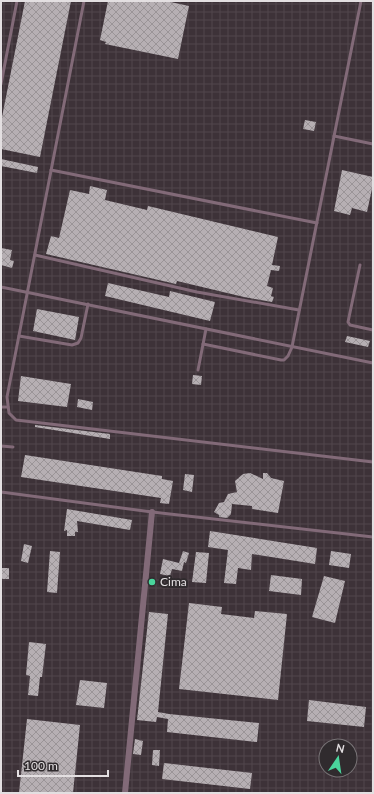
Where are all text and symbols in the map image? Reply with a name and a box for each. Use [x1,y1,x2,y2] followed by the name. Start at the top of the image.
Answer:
[160,574,187,589] place label: Cima
[147,577,157,587] marker: Cima
[318,738,358,778] north arrow
[335,740,346,755] text: N
[18,752,108,778] scale bar
[24,758,58,773] text: 100 m

